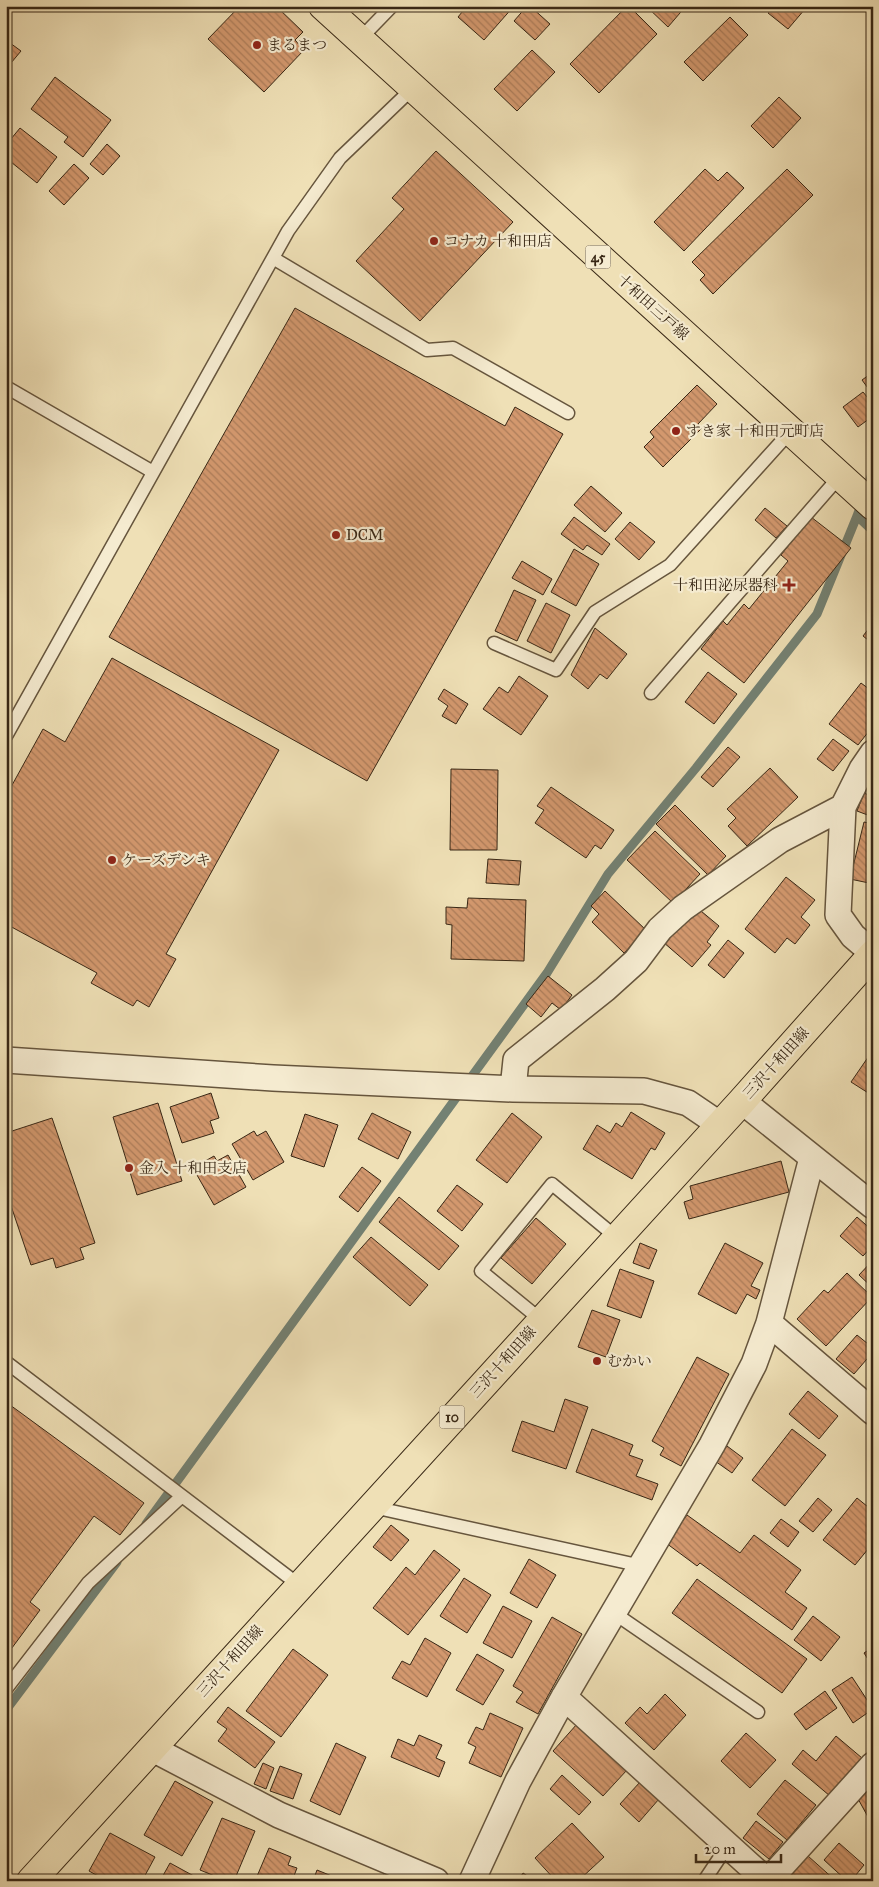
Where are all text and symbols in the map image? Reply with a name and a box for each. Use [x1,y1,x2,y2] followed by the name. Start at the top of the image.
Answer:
[267,36,327,54] place label: まるまつ
[251,39,263,51] marker: まるまつ
[444,232,552,250] place label: コナカ 十和田店
[428,235,440,247] marker: コナカ 十和田店
[586,246,610,268] road number: 45
[614,270,692,344] street label: 十和田三戸線
[686,422,824,440] place label: すき家 十和田元町店
[670,425,682,437] marker: すき家 十和田元町店
[346,526,384,544] place label: DCM
[330,529,342,541] marker: DCM
[673,576,778,594] place label: 十和田泌尿器科
[782,578,796,592] marker: 十和田泌尿器科
[122,851,211,869] place label: ケーズデンキ
[106,854,118,866] marker: ケーズデンキ
[739,1024,813,1102] street label: 三沢十和田線
[139,1159,247,1177] place label: 金入 十和田支店
[123,1162,135,1174] marker: 金入 十和田支店
[466,1323,540,1401] street label: 三沢十和田線
[607,1352,652,1370] place label: むかい
[591,1355,603,1367] marker: むかい
[440,1405,464,1428] road number: 10
[193,1622,267,1700] street label: 三沢十和田線
[696,1832,782,1864] scale bar
[704,1840,736,1858] text: 20 m

